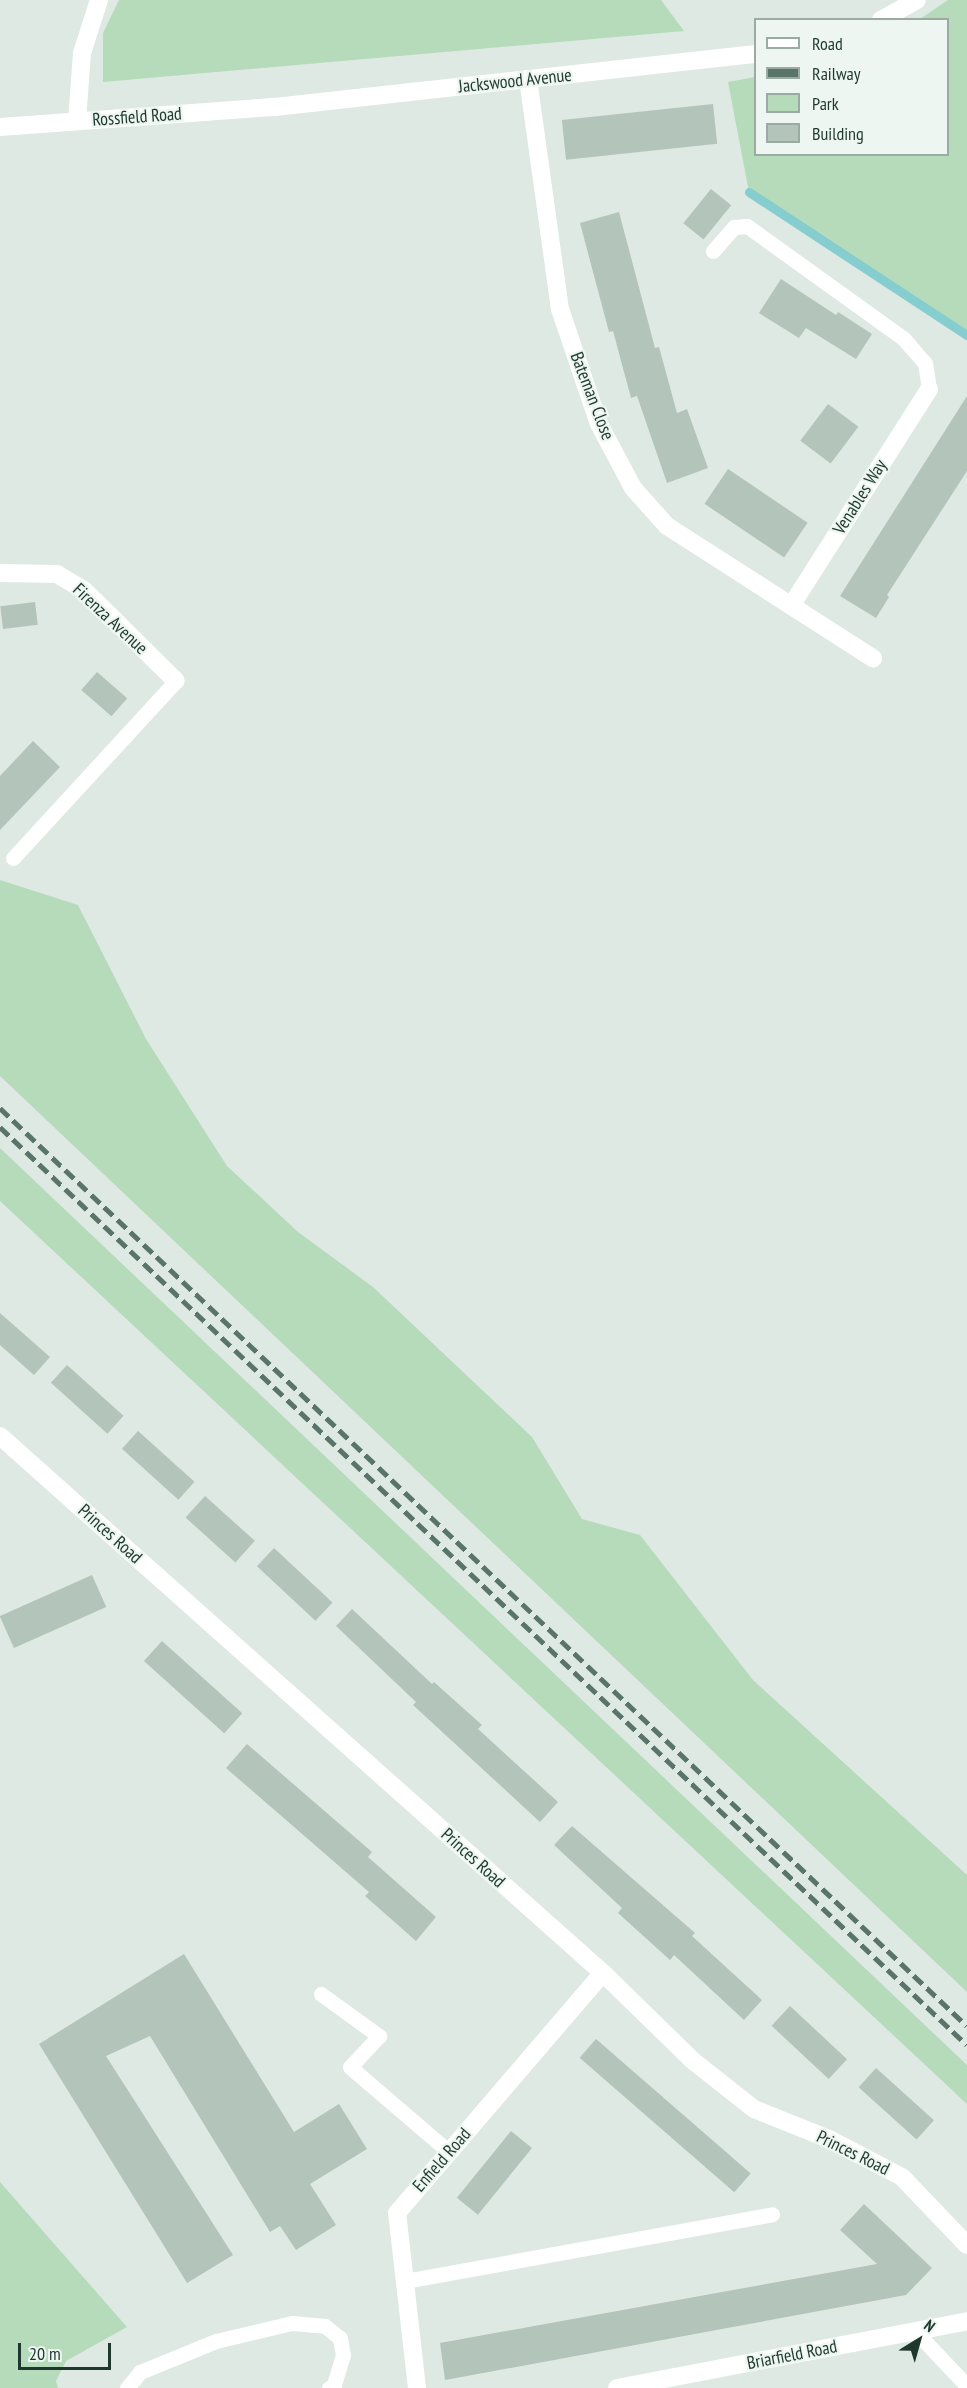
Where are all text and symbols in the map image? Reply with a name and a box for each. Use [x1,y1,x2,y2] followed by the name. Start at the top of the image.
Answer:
[754,18,949,156] legend
[812,32,843,55] text: Road
[812,62,861,85] text: Railway
[457,64,573,98] street label: Jackswood Avenue
[812,92,839,115] text: Park
[92,103,182,131] street label: Rossfield Road
[812,122,864,145] text: Building
[565,349,619,443] street label: Bateman Close
[828,455,892,539] street label: Venables Way
[68,579,152,659] street label: Firenza Avenue
[74,1500,146,1568] street label: Princes Road
[437,1824,509,1892] street label: Princes Road
[408,2124,476,2196] street label: Enfield Road
[813,2126,893,2180] street label: Princes Road
[889,2310,949,2370] north arrow
[920,2315,939,2336] text: N
[21,2331,114,2369] scale bar
[745,2336,839,2374] street label: Briarfield Road
[29,2342,61,2365] text: 20 m

